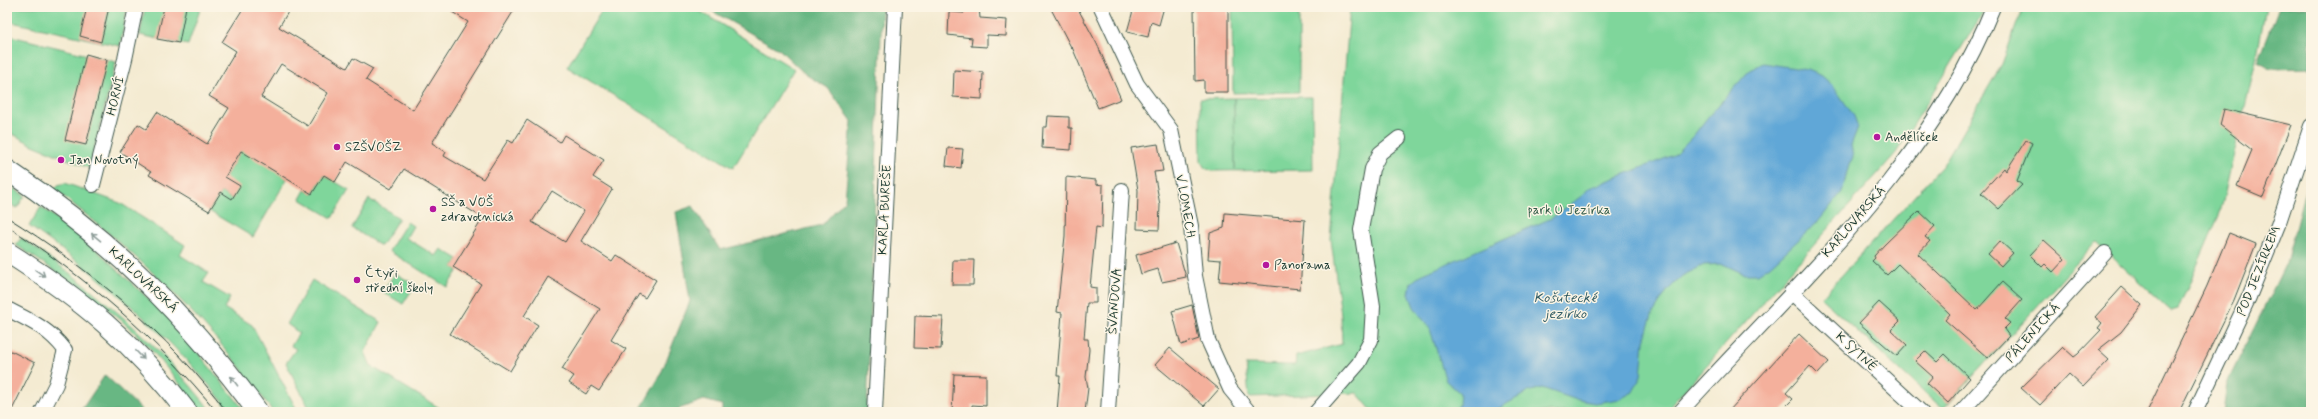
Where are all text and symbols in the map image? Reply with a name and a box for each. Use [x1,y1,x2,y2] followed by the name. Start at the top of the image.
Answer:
[102,74,129,117] street label: HORNÍ
[1885,129,1938,146] place label: Andělíček
[1872,132,1882,142] marker: Andělíček
[345,139,402,156] place label: SZŠVOŠZ
[332,142,342,152] marker: SZŠVOŠZ
[69,152,138,169] place label: Jan Novotný
[56,155,66,165] marker: Jan Novotný
[874,164,896,256] street label: KARLA BUREŠE
[1171,173,1199,239] street label: V LOMECH
[1817,182,1890,261] street label: KARLOVARSKÁ
[441,194,514,226] place label: SŠ a VOŠ zdravotnická
[1528,202,1611,219] park label: park U Jezírka
[428,204,438,214] marker: SŠ a VOŠ zdravotnická
[2232,223,2285,319] street label: POD JEZÍRKEM
[90,233,101,242] one-way arrow
[104,243,182,317] street label: KARLOVARSKÁ
[1274,257,1331,274] place label: Panorama
[1261,260,1271,270] marker: Panorama
[365,264,433,297] place label: Čtyři střední školy
[1104,267,1126,335] street label: ŠVANDOVA
[34,269,45,277] one-way arrow
[352,275,362,285] marker: Čtyři střední školy
[1534,289,1598,323] water label: Košutecké jezírko
[2001,299,2064,366] street label: PÁLENICKÁ
[1832,328,1881,376] street label: K SYTNÉ
[135,350,145,360] one-way arrow
[230,375,239,386] one-way arrow

